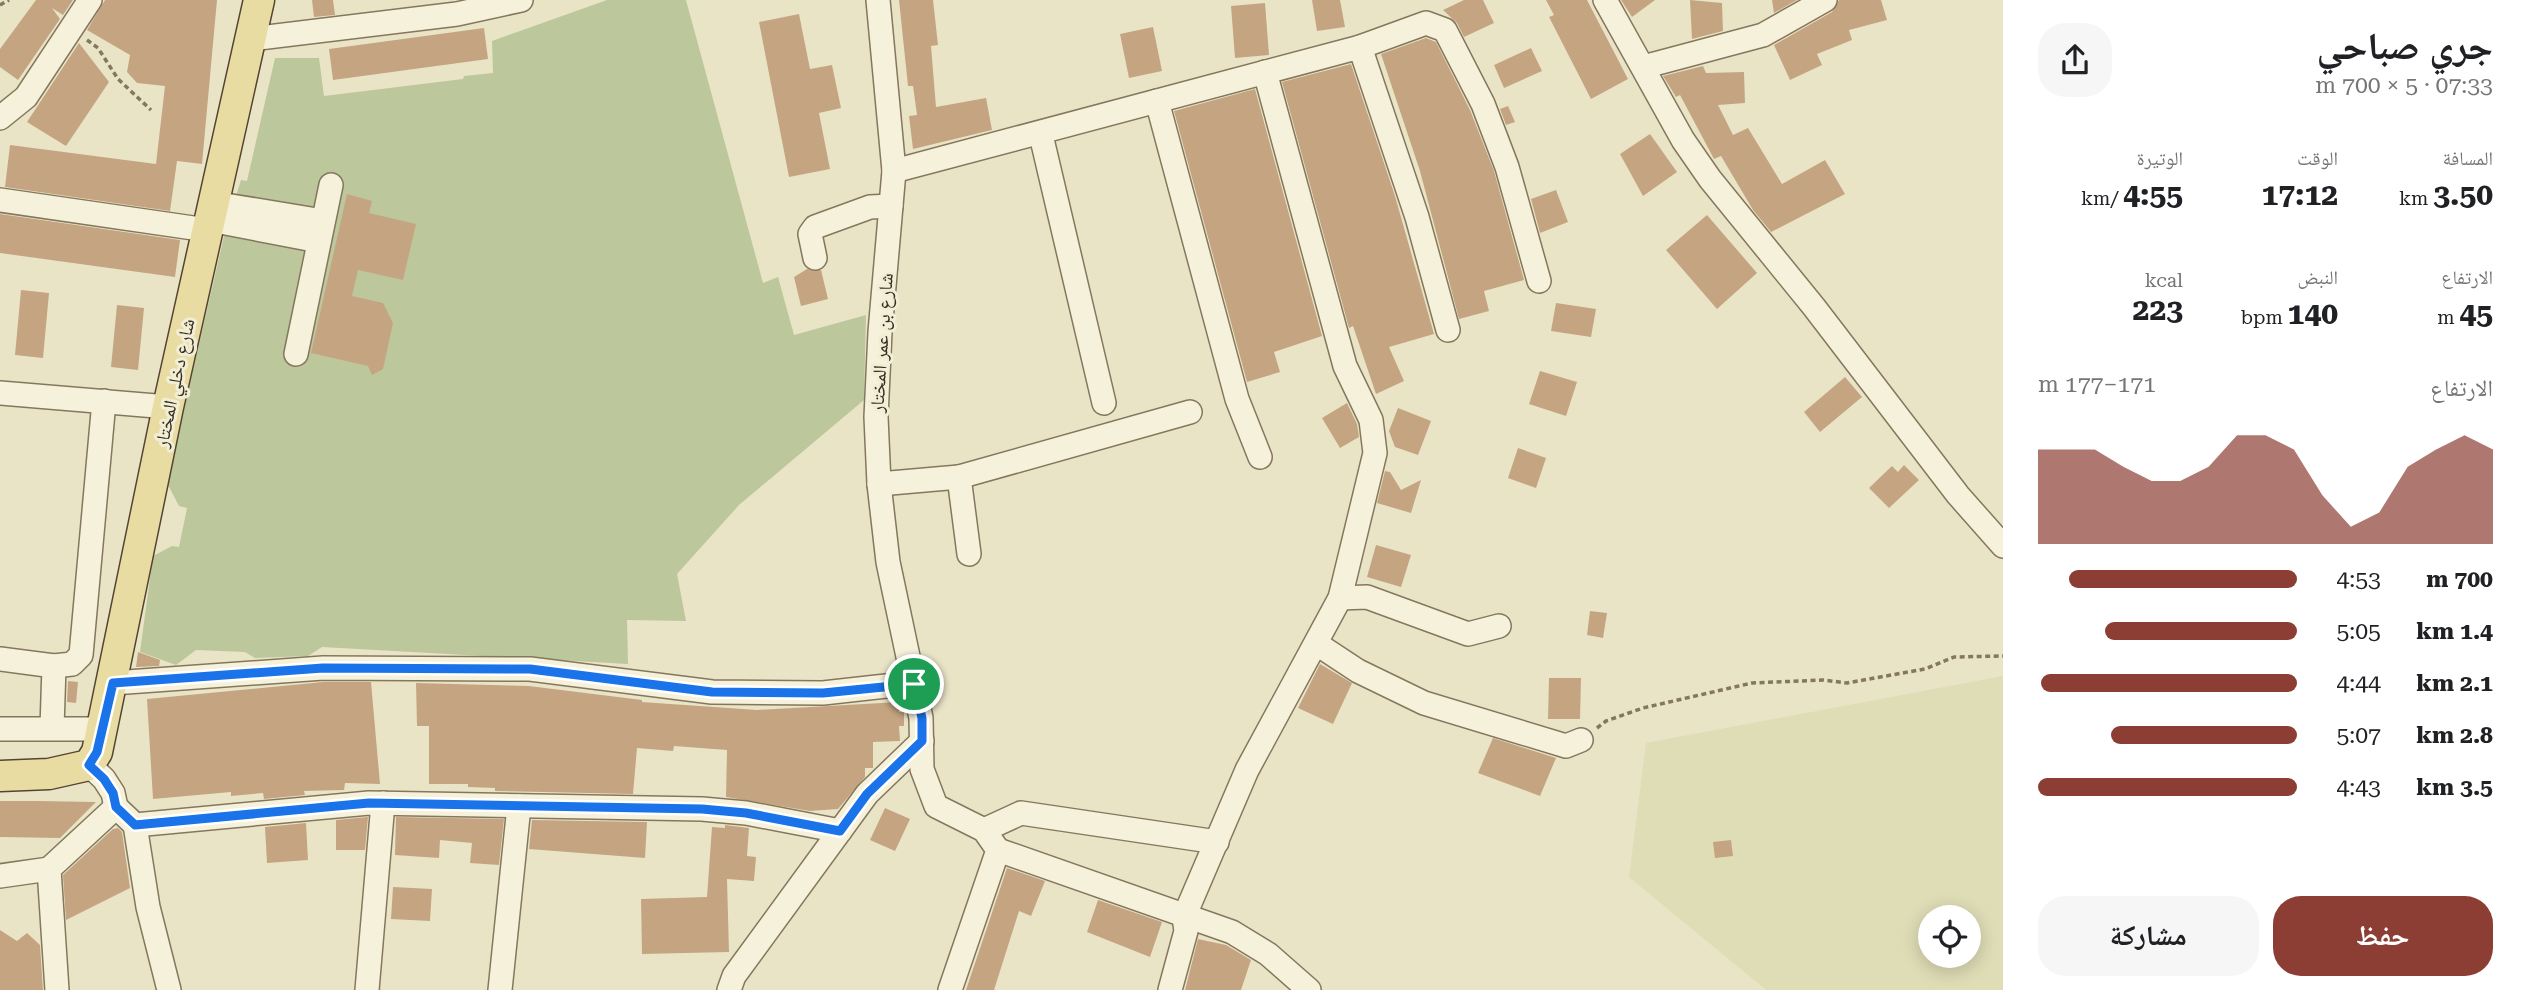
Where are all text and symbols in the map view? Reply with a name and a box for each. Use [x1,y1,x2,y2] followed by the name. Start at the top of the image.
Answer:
[2038,23,2112,97] button: share
[2316,24,2493,68] text: جري صباحي
[2315,72,2493,99] text: 07:33 · 5 × 700 m
[2137,147,2183,170] text: الوتيرة
[2297,147,2338,170] text: الوقت
[2443,147,2493,170] text: المسافة
[2123,177,2183,212] text: 4:55
[2261,177,2338,212] text: 17:12
[2433,177,2493,212] text: 3.50
[2081,187,2123,210] text: /km
[2399,187,2433,210] text: km
[2297,266,2338,289] text: النبض
[2441,266,2493,289] text: الارتفاع
[2145,269,2183,292] text: kcal
[865,272,898,415] street label: شارع بن عمر المختار
[2133,292,2183,327] text: 223
[2288,296,2338,331] text: 140
[2459,296,2493,331] text: 45
[2241,306,2288,329] text: bpm
[2437,306,2459,329] text: m
[149,316,203,452] street label: شارع دخلي المختار
[2038,371,2156,398] text: 171–177 m
[2430,375,2493,402] text: الارتفاع
[2336,566,2381,593] text: 4:53
[2426,566,2493,593] text: 700 m
[2336,618,2381,645] text: 5:05
[2416,618,2493,645] text: 1.4 km
[884,654,944,714] pin
[895,665,933,703] icon: arrive
[2336,670,2381,697] text: 4:44
[2416,670,2493,697] text: 2.1 km
[2336,722,2381,749] text: 5:07
[2416,722,2493,749] text: 2.8 km
[2336,774,2381,801] text: 4:43
[2416,774,2493,801] text: 3.5 km
[2038,896,2259,976] button: مشاركة
[2273,896,2493,976] button: حفظ
[1918,905,1981,968] map controls
[1918,905,1981,968] button: locate

